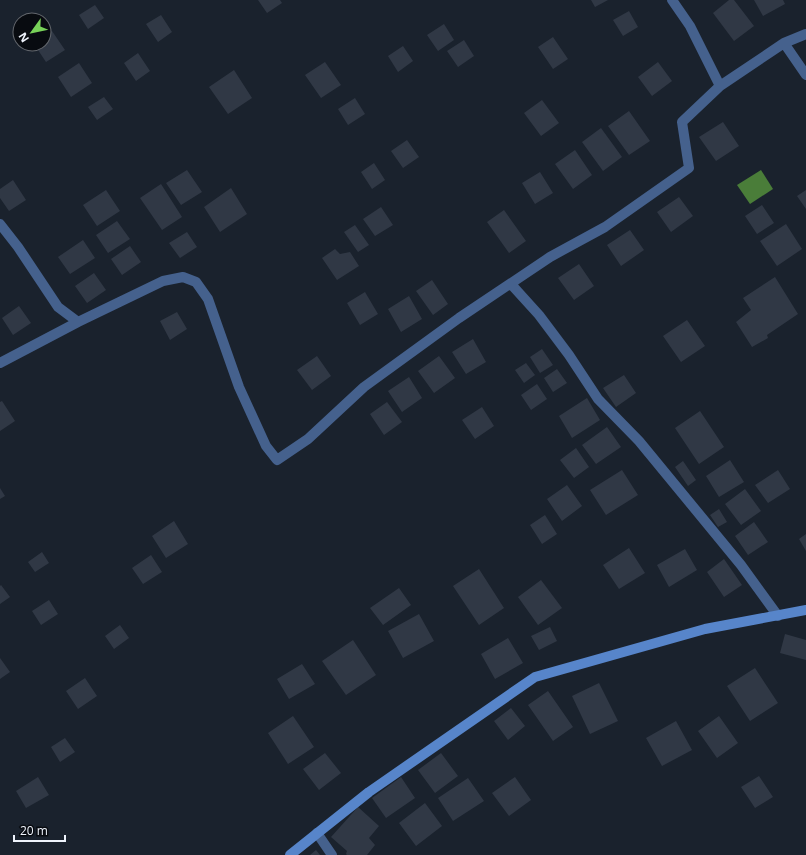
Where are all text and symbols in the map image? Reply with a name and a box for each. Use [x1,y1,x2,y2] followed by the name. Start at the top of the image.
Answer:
[12,12,52,52] north arrow
[14,30,32,46] text: N
[14,817,65,843] scale bar
[20,822,48,839] text: 20 m

